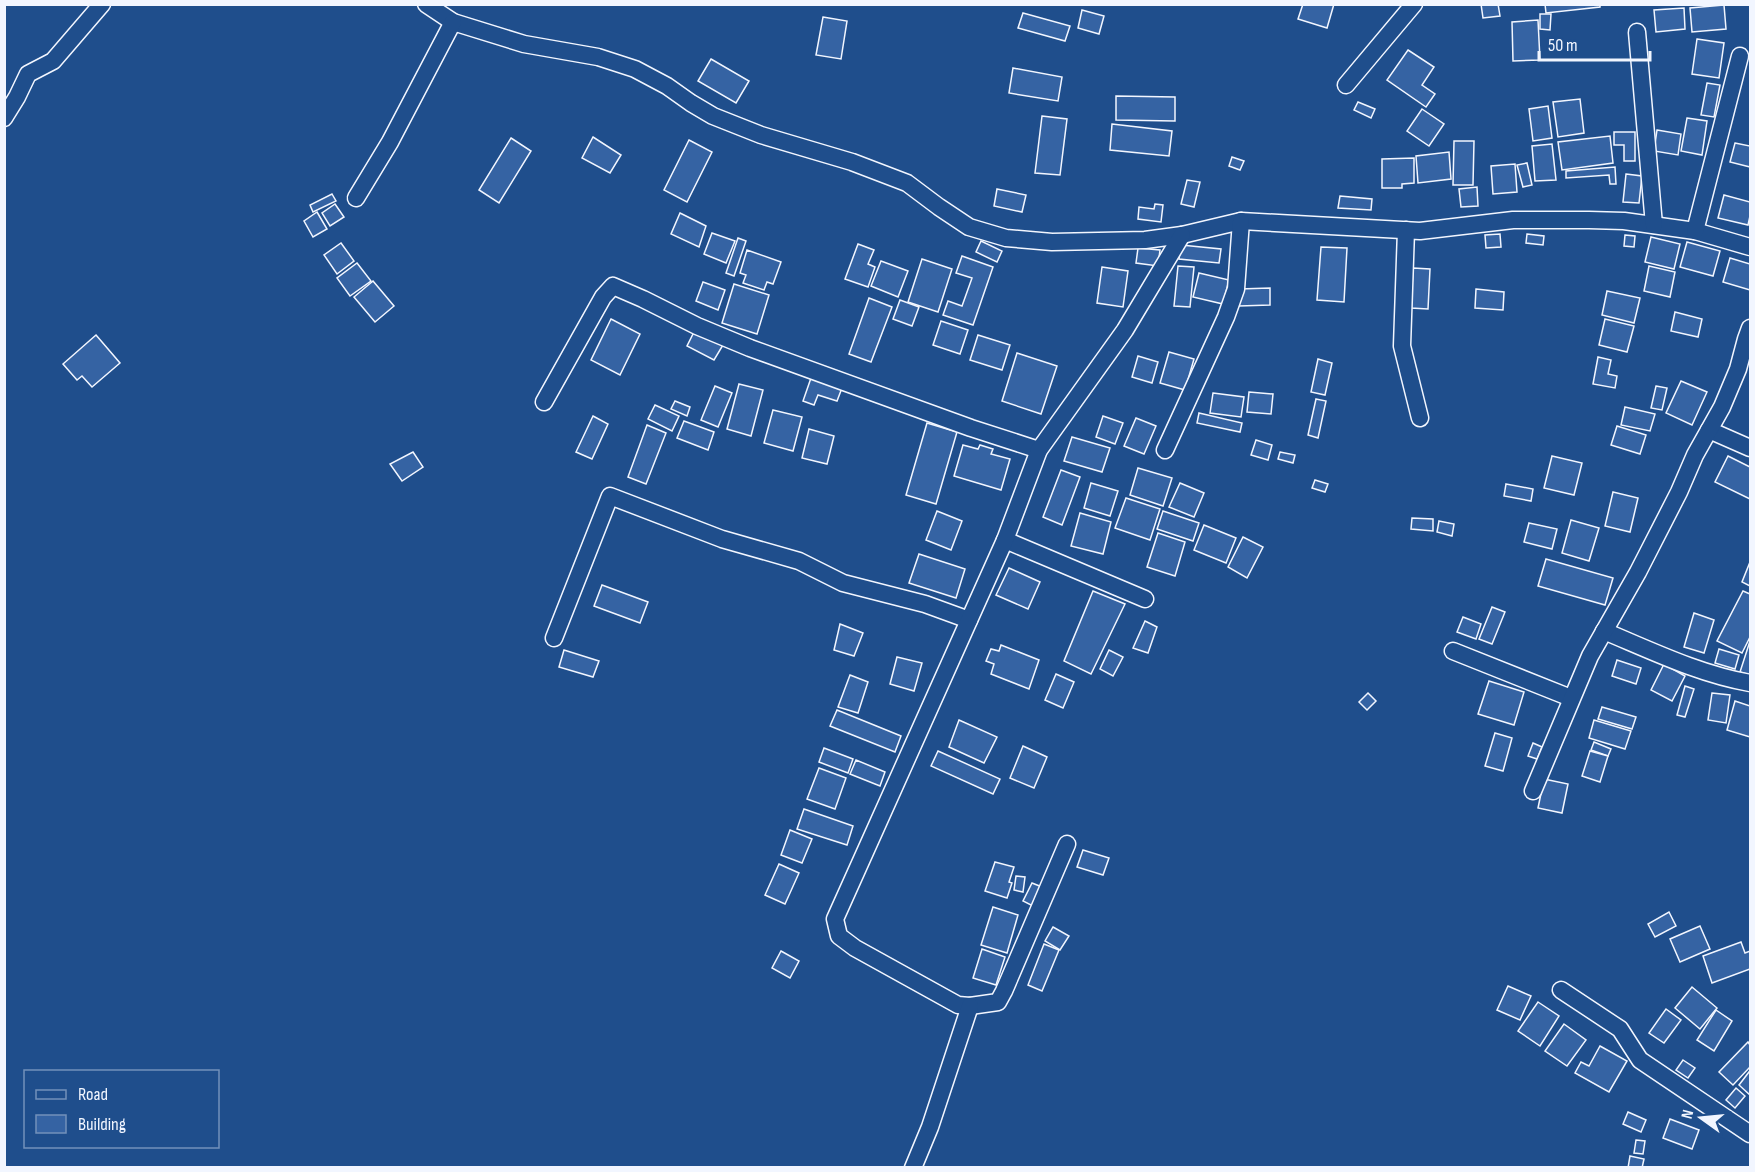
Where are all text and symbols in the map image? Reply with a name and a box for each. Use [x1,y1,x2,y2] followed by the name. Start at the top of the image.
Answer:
[1539,24,1650,62] scale bar
[1548,35,1578,56] text: 50 m
[24,1070,219,1148] legend
[78,1084,108,1105] text: Road
[1671,1088,1731,1148] north arrow
[1678,1108,1698,1121] text: N
[78,1114,126,1135] text: Building

